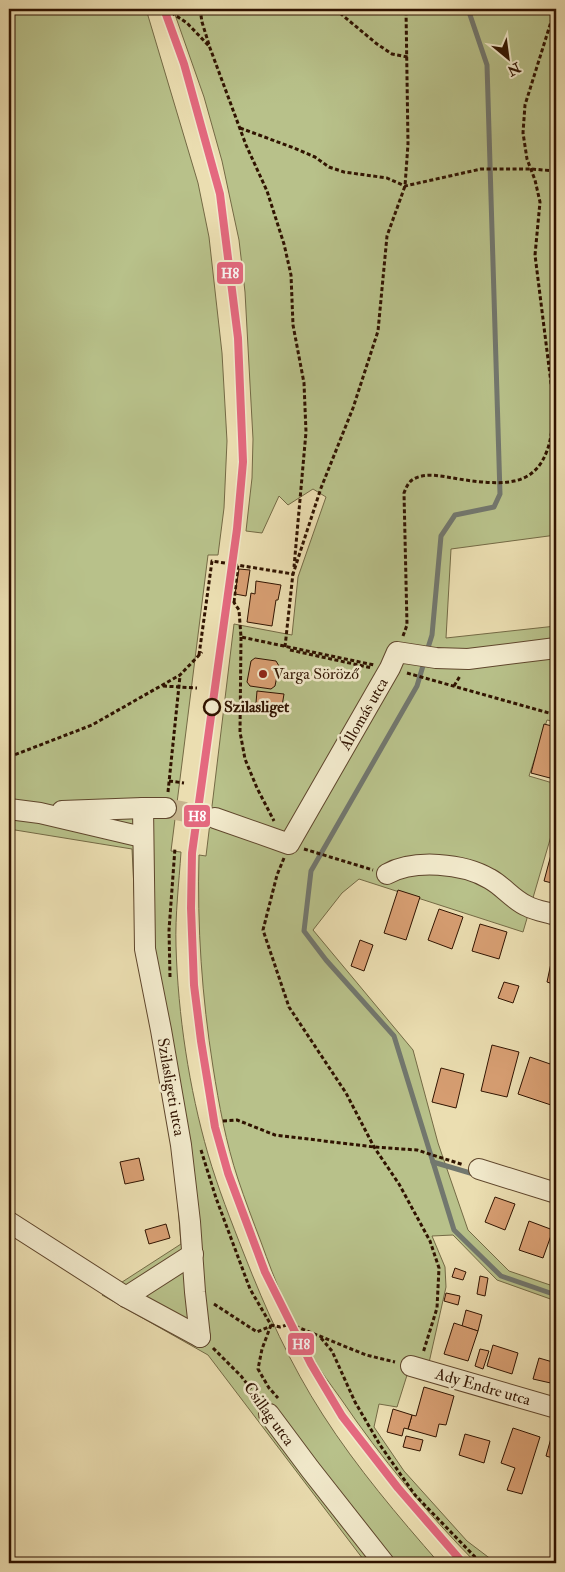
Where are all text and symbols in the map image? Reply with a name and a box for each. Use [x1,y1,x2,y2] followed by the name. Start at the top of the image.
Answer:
[482,32,532,82] north arrow
[504,58,525,80] text: N
[216,261,244,285] line badge: H8
[221,265,239,282] text: H8
[273,664,359,684] place label: Varga Söröző
[257,668,269,680] marker: Varga Söröző
[334,673,393,755] street label: Állomás utca
[224,697,290,718] place label: Szilasliget
[203,698,221,716] marker: Szilasliget
[183,804,211,828] line badge: H8
[188,808,206,825] text: H8
[153,1036,190,1138] street label: Szilasligeti utca
[287,1332,315,1356] line badge: H8
[292,1336,310,1353] text: H8
[432,1364,533,1410] street label: Ady Endre utca
[239,1378,299,1450] street label: Csillag utca

